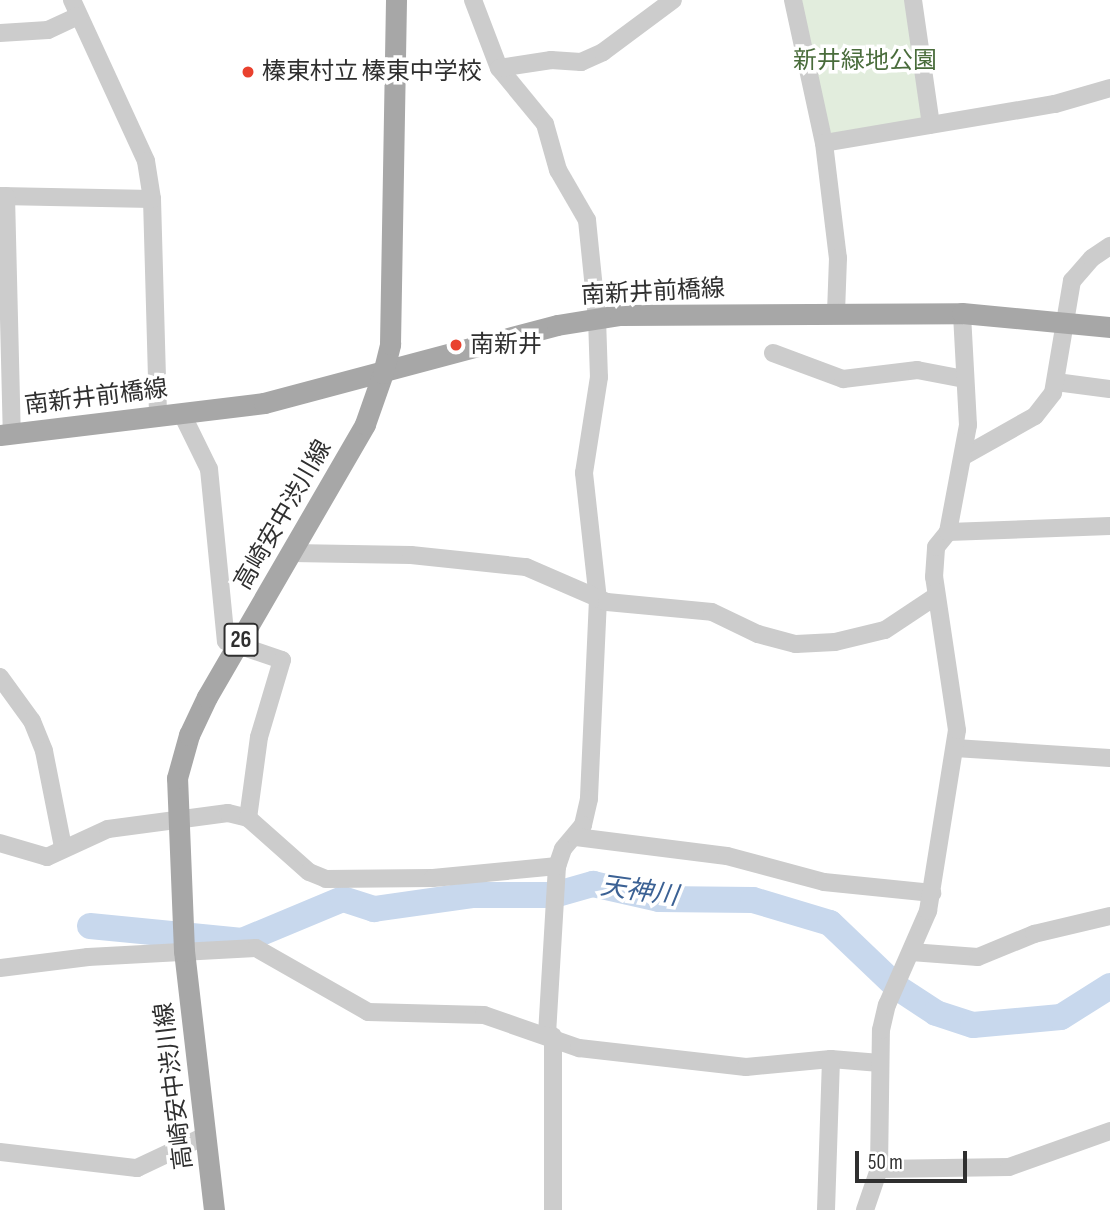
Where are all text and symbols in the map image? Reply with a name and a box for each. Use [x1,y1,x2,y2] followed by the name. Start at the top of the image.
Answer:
[793,47,937,75] park label: 新井緑地公園
[262,58,482,86] place label: 榛東村立 榛東中学校
[240,64,256,80] marker: 榛東村立 榛東中学校
[580,274,726,310] street label: 南新井前橋線
[470,331,542,359] place label: 南新井
[448,337,464,353] marker: 南新井
[23,374,169,420] street label: 南新井前橋線
[229,435,337,595] street label: 高崎安中渋川線
[224,620,258,660] road number: 26
[598,871,680,913] water label: 天神川
[149,1001,199,1171] street label: 高崎安中渋川線
[858,1136,970,1180] scale bar
[868,1150,903,1175] text: 50 m

